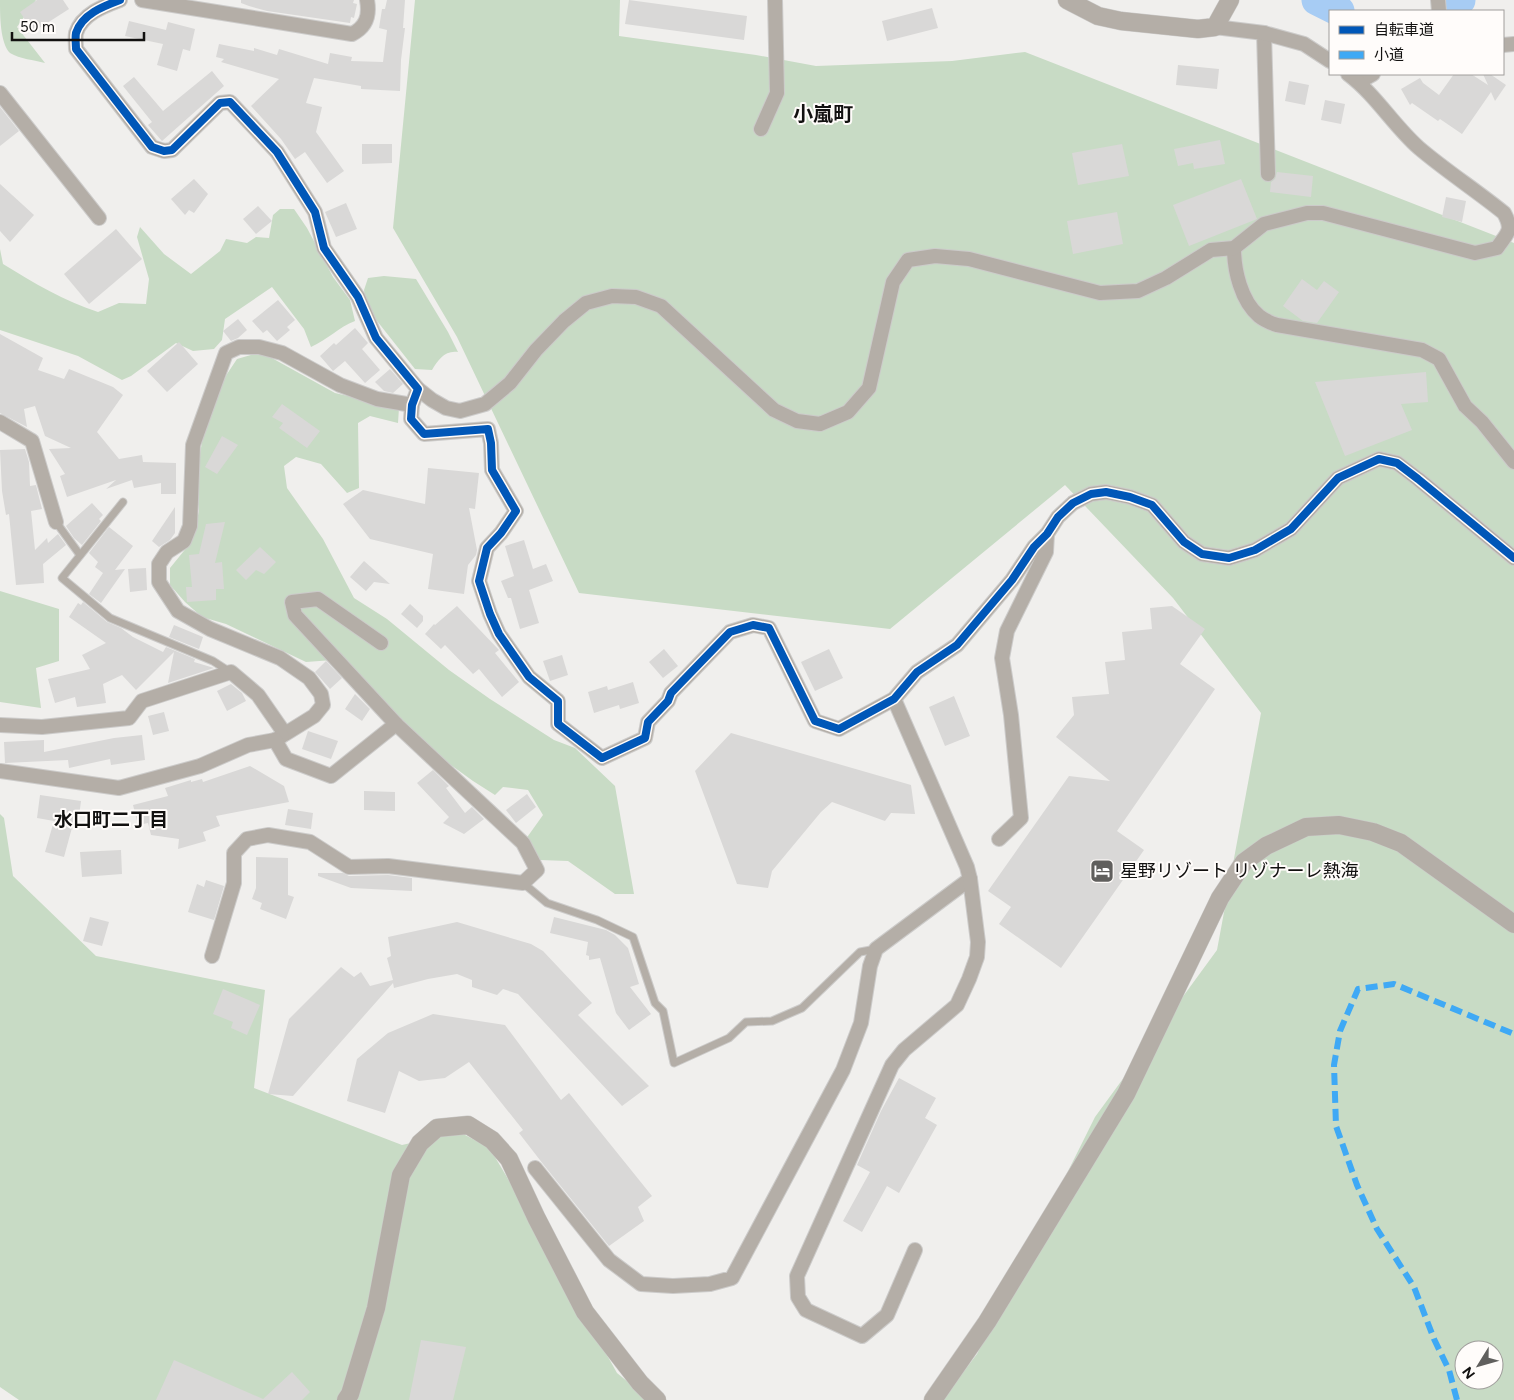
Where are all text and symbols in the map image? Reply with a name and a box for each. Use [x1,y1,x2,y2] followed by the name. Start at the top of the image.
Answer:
[12,10,145,42] scale bar
[1329,10,1504,75] legend
[20,18,55,36] text: 50 m
[1374,21,1434,39] text: 自転車道
[1374,46,1404,64] text: 小道
[793,102,853,126] district label: 小嵐町
[54,808,168,831] district label: 水口町二丁目
[1089,858,1115,884] hotel icon: 星野リゾート リゾナーレ熱海
[1120,860,1358,882] place label: 星野リゾート リゾナーレ熱海
[1454,1340,1504,1390] north arrow
[1459,1363,1479,1382] text: N

